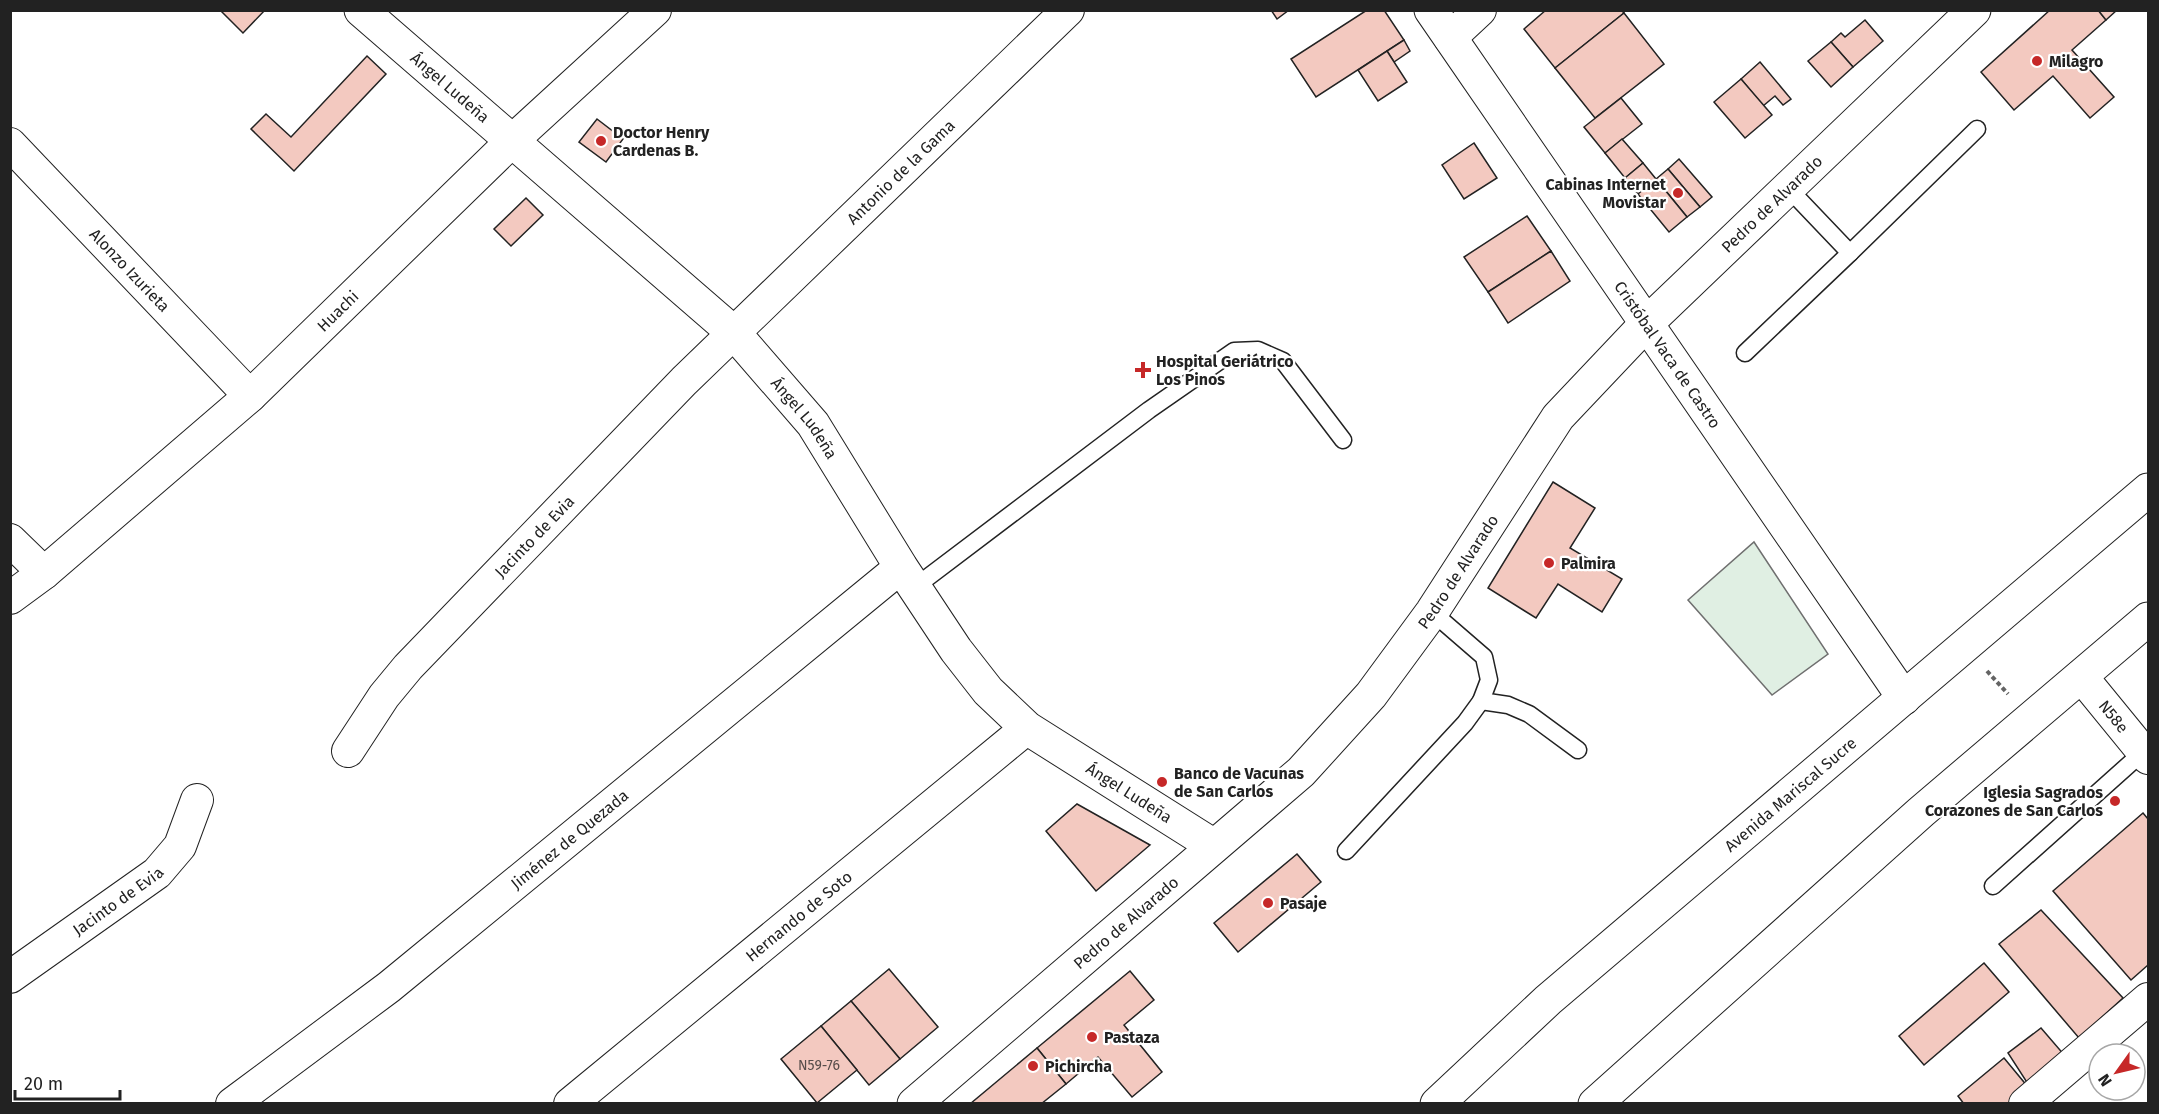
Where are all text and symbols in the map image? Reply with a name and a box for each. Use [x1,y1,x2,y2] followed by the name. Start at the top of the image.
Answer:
[407,47,493,126] street label: Ángel Ludeña
[2049,52,2103,71] place label: Milagro
[2030,54,2044,68] marker: Milagro
[843,115,958,228] street label: Antonio de la Gama
[613,123,710,160] place label: Doctor Henry Cardenas B.
[594,134,608,148] marker: Doctor Henry Cardenas B.
[1717,151,1826,256] street label: Pedro de Alvarado
[1545,175,1667,212] place label: Cabinas Internet Movistar
[1671,186,1685,200] marker: Cabinas Internet Movistar
[86,224,174,316] street label: Alonzo Izurieta
[1611,277,1725,432] street label: Cristóbal Vaca de Castro
[313,286,362,335] street label: Huachi
[1156,352,1294,389] place label: Hospital Geriátrico Los Pinos
[1134,361,1152,379] marker: Hospital Geriátrico Los Pinos
[767,373,842,462] street label: Ángel Ludeña
[490,491,578,581] street label: Jacinto de Evia
[1414,511,1502,632] street label: Pedro de Alvarado
[1561,554,1616,573] place label: Palmira
[1542,556,1556,570] marker: Palmira
[2095,696,2133,736] street label: N58e
[1721,733,1860,855] street label: Avenida Mariscal Sucre
[1083,758,1176,827] street label: Ángel Ludeña
[1174,764,1304,801] place label: Banco de Vacunas de San Carlos
[1155,775,1169,789] marker: Banco de Vacunas de San Carlos
[1925,783,2103,820] place label: Iglesia Sagrados Corazones de San Carlos
[507,785,632,893] street label: Jiménez de Quezada
[2108,794,2122,808] marker: Iglesia Sagrados Corazones de San Carlos
[69,863,168,939] street label: Jacinto de Evia
[742,867,856,965] street label: Hernando de Soto
[1069,872,1182,973] street label: Pedro de Alvarado
[1280,894,1327,913] place label: Pasaje
[1261,896,1275,910] marker: Pasaje
[1104,1028,1160,1047] place label: Pastaza
[1085,1030,1099,1044] marker: Pastaza
[2087,1042,2147,1102] north arrow
[798,1057,840,1074] house number: N59-76
[1045,1057,1112,1076] place label: Pichircha
[1026,1059,1040,1073] marker: Pichircha
[15,1063,120,1101] scale bar
[2094,1070,2116,1090] text: N
[24,1073,63,1095] text: 20 m

